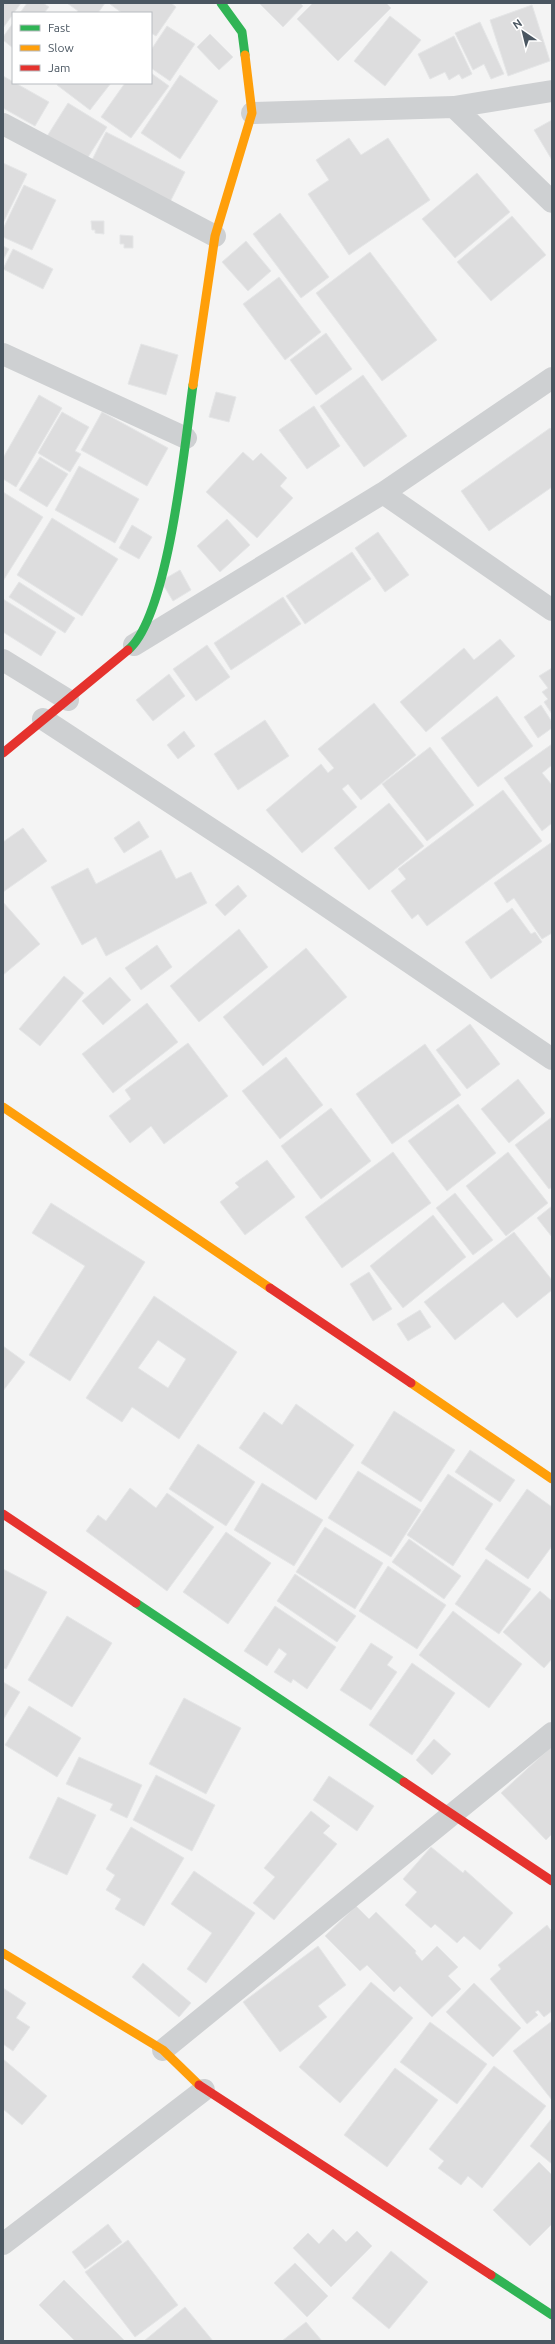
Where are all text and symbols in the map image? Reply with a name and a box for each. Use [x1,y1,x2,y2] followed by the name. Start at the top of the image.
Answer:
[12,12,152,84] legend
[503,12,543,52] north arrow
[510,17,524,31] text: N
[48,21,70,34] text: Fast
[48,41,74,54] text: Slow
[48,61,70,74] text: Jam

